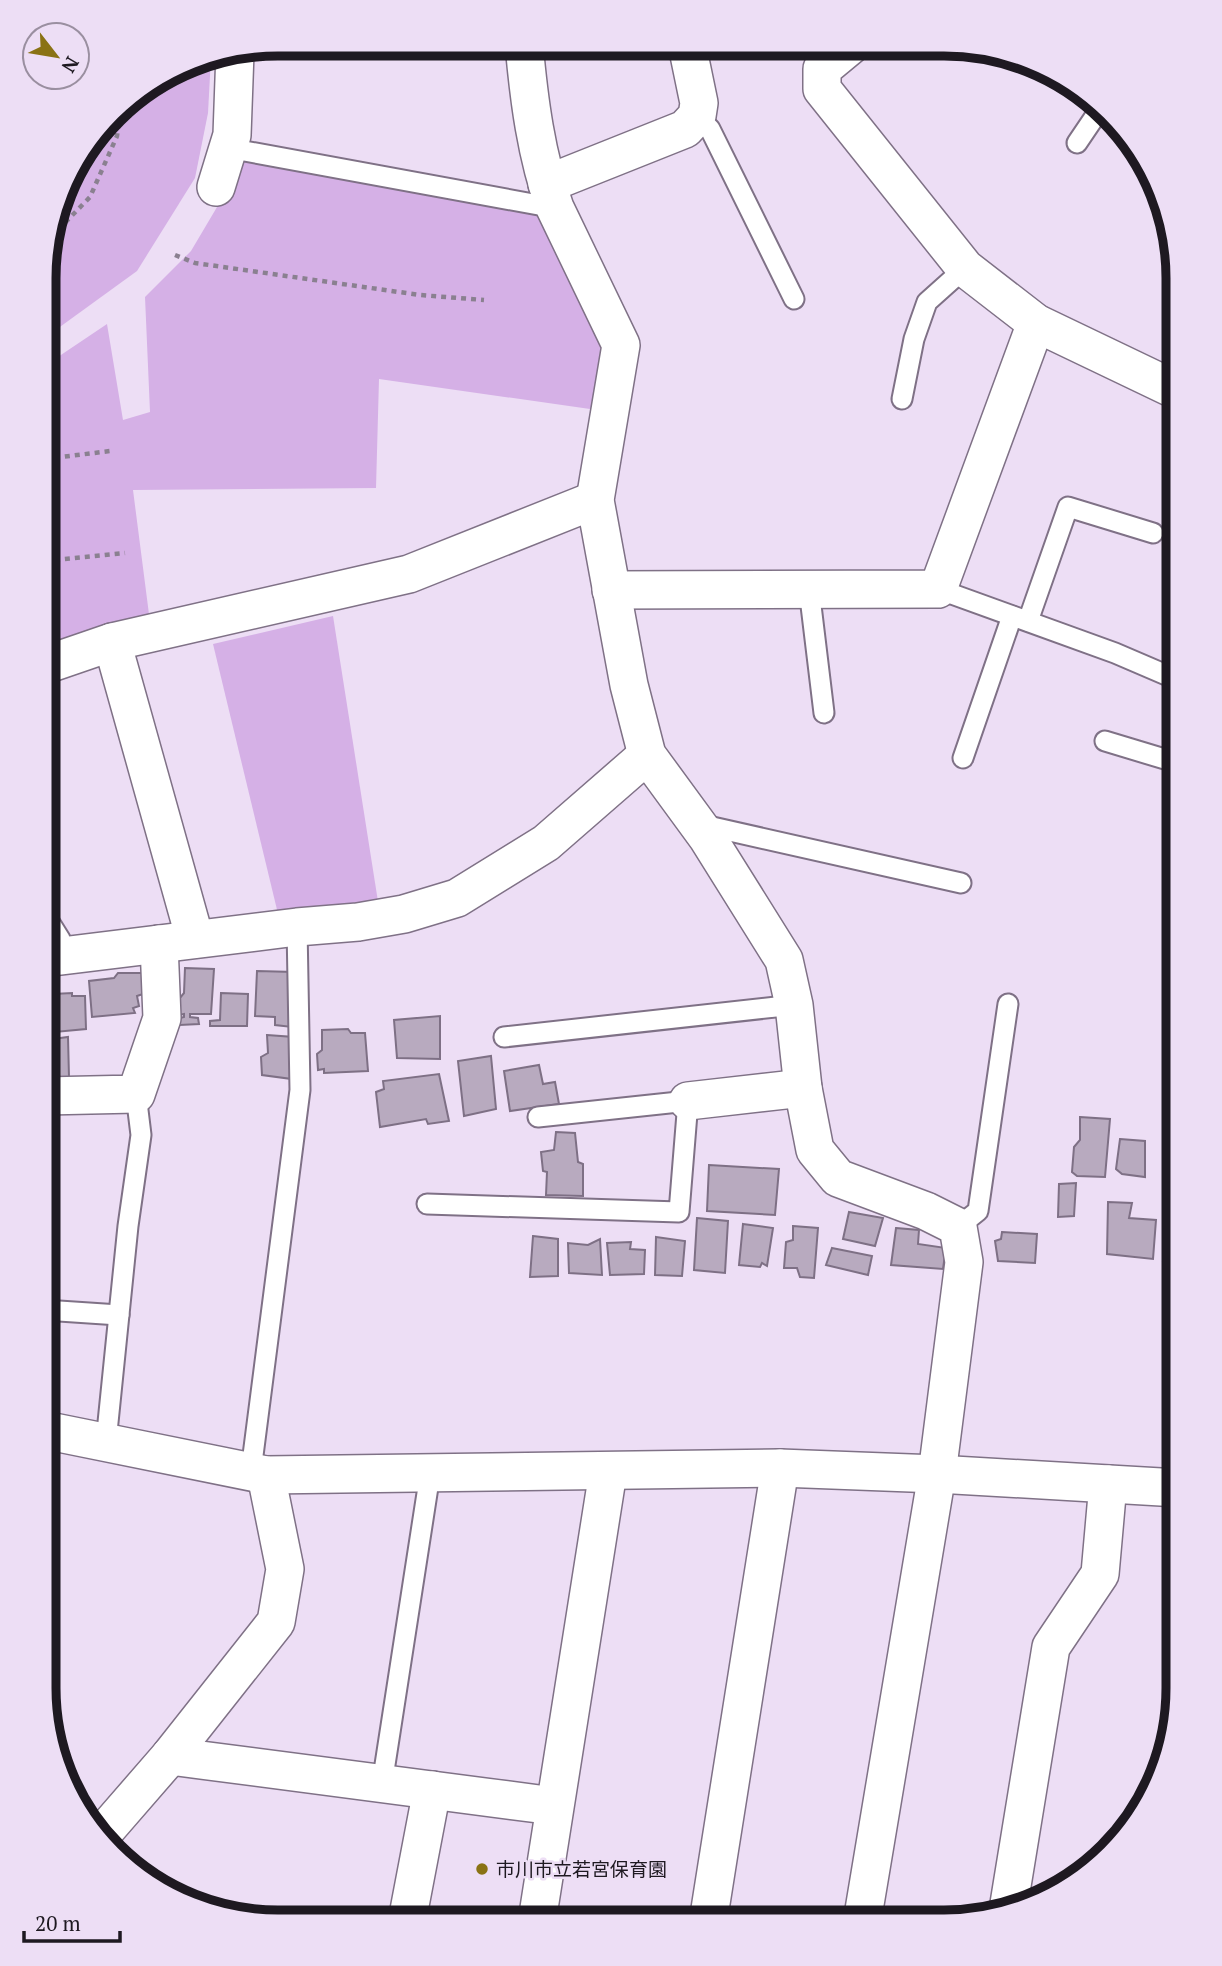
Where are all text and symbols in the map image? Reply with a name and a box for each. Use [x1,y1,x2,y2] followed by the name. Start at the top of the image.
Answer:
[21,21,91,91] north arrow
[56,52,85,78] text: N
[496,1856,667,1881] place label: 市川市立若宮保育園
[474,1861,490,1877] marker: 市川市立若宮保育園
[24,1899,121,1943] scale bar
[35,1909,81,1937] text: 20 m

